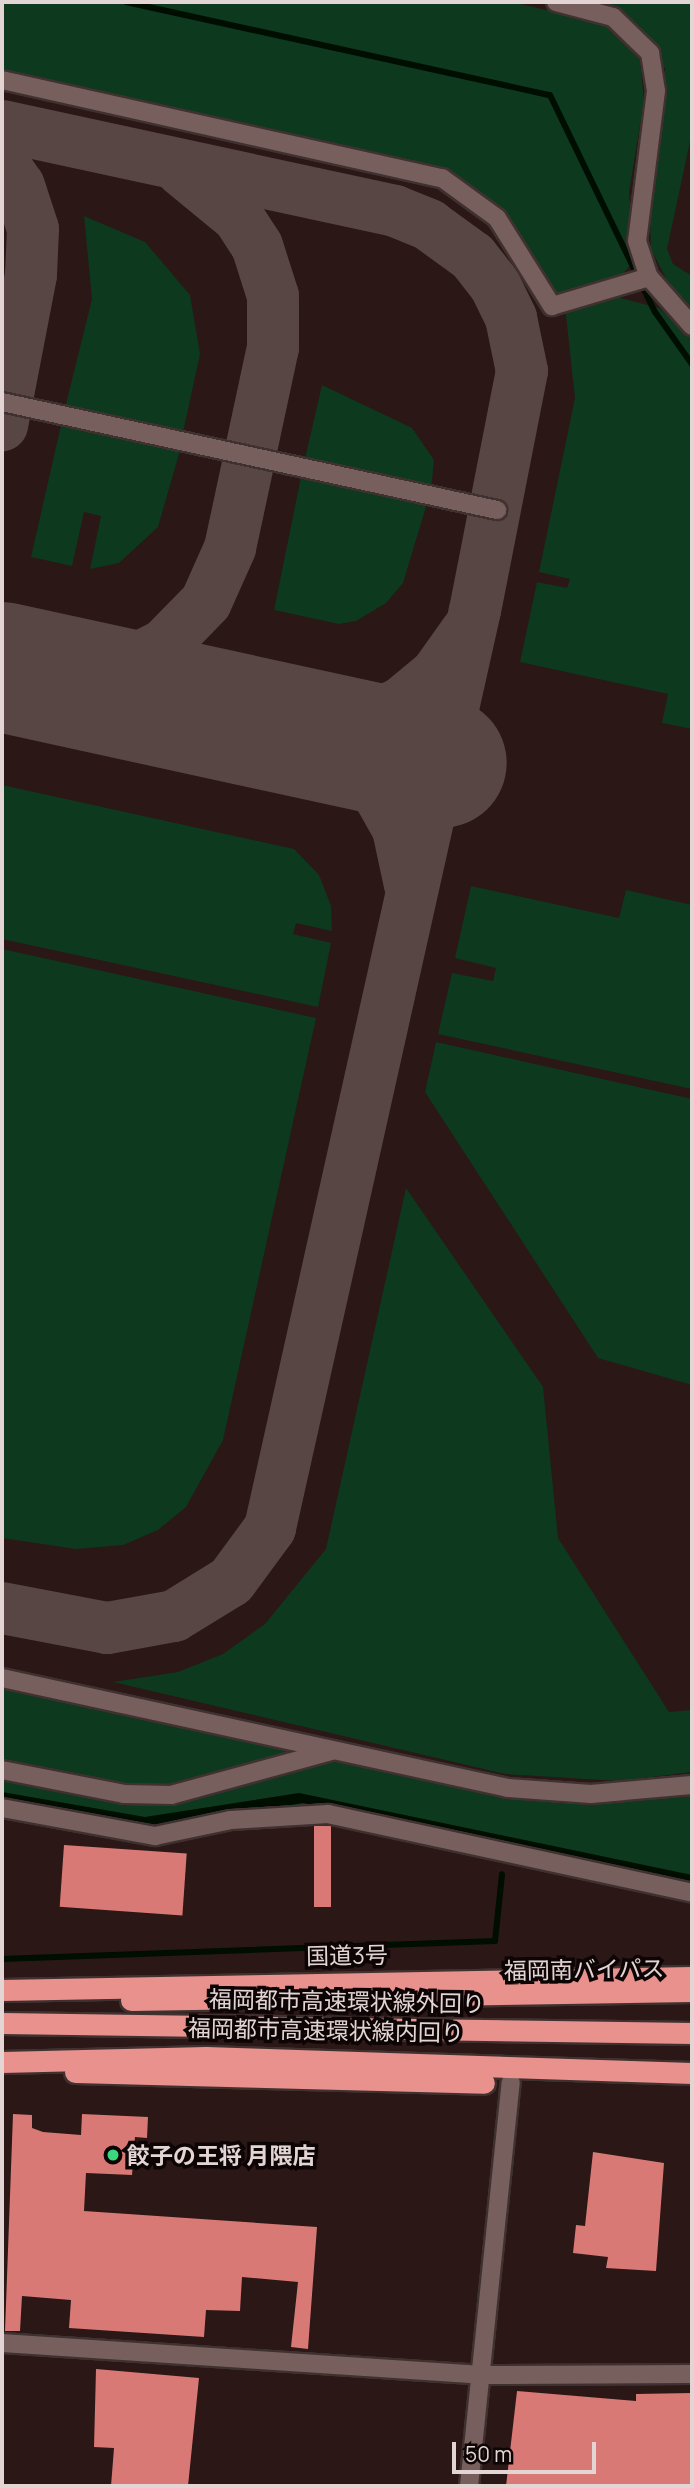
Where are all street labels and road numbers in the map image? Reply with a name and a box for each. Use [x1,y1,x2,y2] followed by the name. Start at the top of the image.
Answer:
[306,1940,388,1970] street label: 国道3号
[503,1954,665,1984] street label: 福岡南バイパス
[209,1985,485,2017] street label: 福岡都市高速環状線外回り
[188,2014,464,2046] street label: 福岡都市高速環状線内回り

